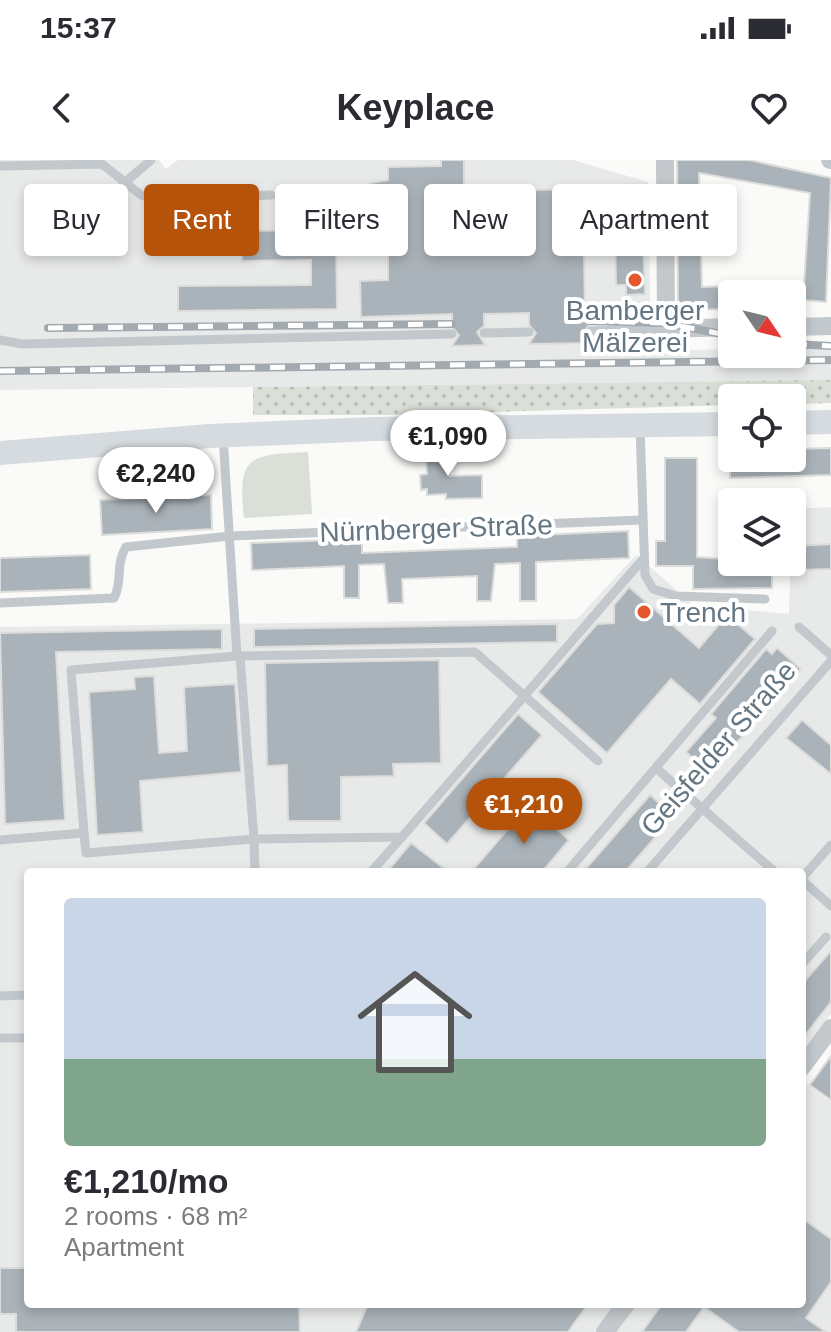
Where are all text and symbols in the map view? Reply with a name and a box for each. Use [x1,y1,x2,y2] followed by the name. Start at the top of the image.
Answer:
[40,11,117,44] text: 15:37
[40,86,84,130] icon: back
[747,86,791,130] icon: heart
[336,87,495,128] text: Keyplace
[24,184,128,256] chip: Buy
[144,184,259,256] chip: Rent
[275,184,408,256] chip: Filters
[424,184,536,256] chip: New
[552,184,737,256] chip: Apartment
[626,271,644,289] marker: Bamberger Mälzerei
[718,280,806,368] north arrow
[718,280,806,576] map controls
[566,295,704,358] place label: Bamberger Mälzerei
[718,384,806,472] button: locate
[383,410,513,478] pin: €1,090
[408,421,488,451] text: €1,090
[91,447,221,515] pin: €2,240
[116,458,196,488] text: €2,240
[718,488,806,576] button: layers
[319,509,553,548] street label: Nürnberger Straße
[660,597,746,628] place label: Trench
[635,603,653,621] marker: Trench
[635,655,802,841] street label: Geisfelder Straße
[459,778,589,846] pin: €1,210
[484,789,564,819] text: €1,210
[343,950,487,1094] icon: home
[64,1162,228,1200] text: €1,210/mo
[64,1201,248,1231] text: 2 rooms · 68 m²
[64,1232,184,1262] text: Apartment

